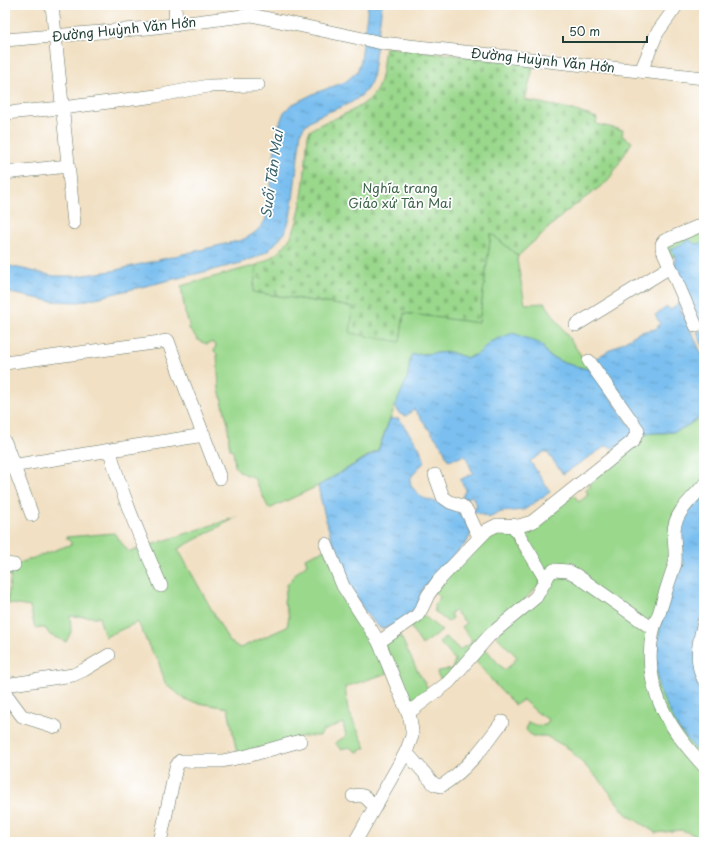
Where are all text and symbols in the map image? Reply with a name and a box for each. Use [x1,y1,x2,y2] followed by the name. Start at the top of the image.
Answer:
[51,11,197,46] street label: Đường Huỳnh Văn Hớn
[563,18,647,44] scale bar
[569,22,600,40] text: 50 m
[470,42,616,77] street label: Đường Huỳnh Văn Hớn
[255,126,288,219] water label: Suối Tân Mai
[348,178,452,212] park label: Nghĩa trang Giáo xứ Tân Mai

